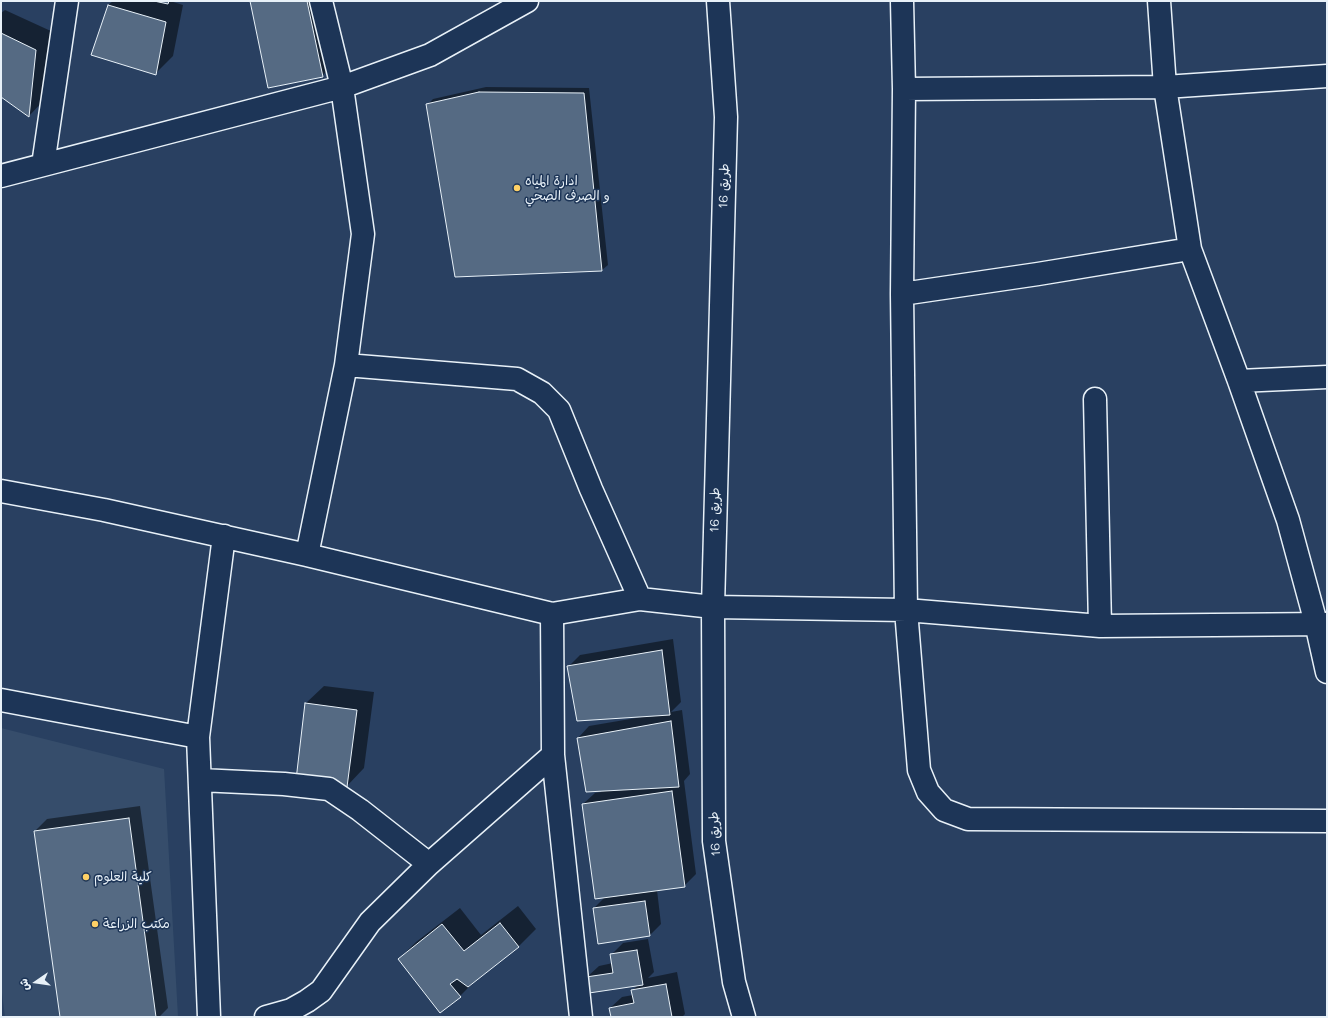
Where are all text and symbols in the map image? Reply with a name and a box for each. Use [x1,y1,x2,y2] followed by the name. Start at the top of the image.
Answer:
[715,163,733,209] street label: طريق 16
[525,173,610,204] place label: ادارة المياه و الصرف الصحي
[512,183,522,193] marker: ادارة المياه و الصرف الصحي
[707,487,723,533] street label: طريق 16
[706,811,724,857] street label: طريق 16
[94,869,152,885] place label: كلية العلوم
[81,872,91,882] marker: كلية العلوم
[103,916,170,932] place label: مكتب الزراعة
[90,919,100,929] marker: مكتب الزراعة
[16,962,56,1002] north arrow
[15,977,32,992] text: ش

